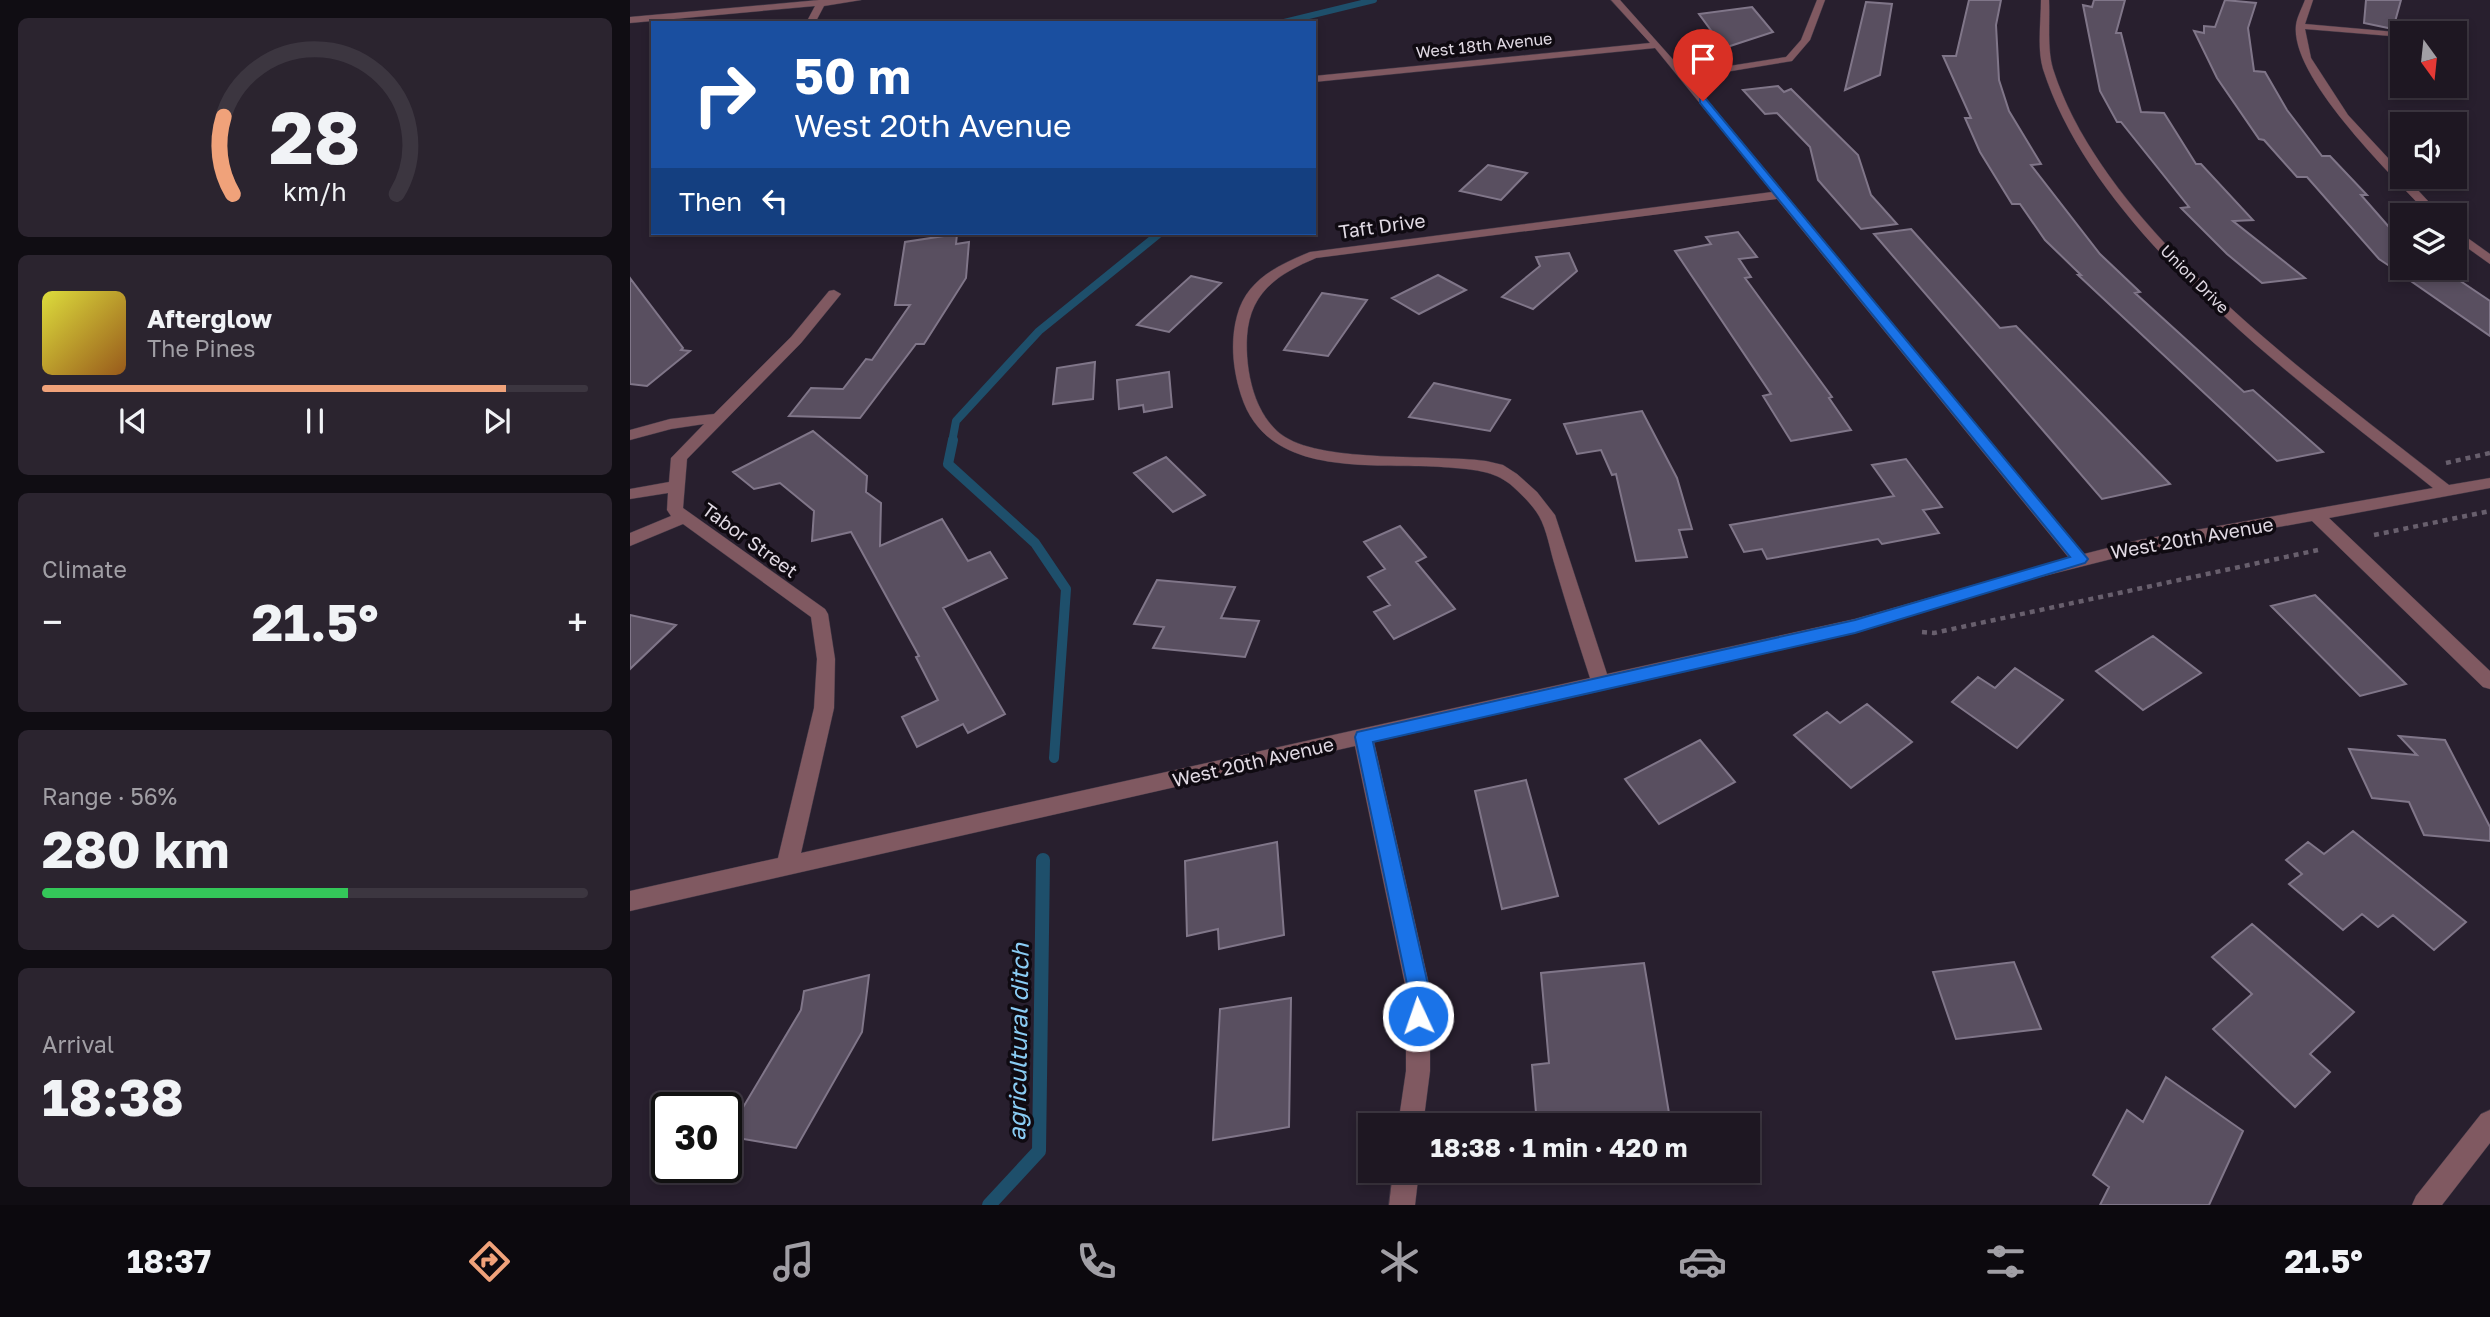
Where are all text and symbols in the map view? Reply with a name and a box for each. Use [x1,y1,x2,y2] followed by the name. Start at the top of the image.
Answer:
[2390,21,2468,98] north arrow
[2390,21,2467,280] map controls
[1415,28,1553,62] street label: West 18th Avenue
[1673,29,1733,101] pin
[1684,40,1722,78] icon: arrive
[794,46,911,105] text: 50 m
[679,49,770,140] icon: right
[270,93,361,180] text: 28
[794,106,1072,144] text: West 20th Avenue
[2390,112,2467,189] button: sound
[283,176,347,207] text: km/h
[756,182,794,220] icon: left
[679,186,742,217] text: Then
[2390,203,2467,280] button: layers
[1337,208,1427,243] street label: Taft Drive
[2156,240,2234,318] street label: Union Drive
[147,303,272,334] text: Afterglow
[147,334,255,362] text: The Pines
[114,402,152,440] icon: previous
[296,402,334,440] icon: pause
[478,402,516,440] icon: next
[698,497,802,582] street label: Tabor Street
[2109,512,2275,563] street label: West 20th Avenue
[42,555,127,583] text: Climate
[251,590,379,652] text: 21.5°
[42,599,63,644] text: −
[567,599,588,644] text: +
[1170,732,1336,791] street label: West 20th Avenue
[42,782,177,810] text: Range · 56%
[42,817,229,879] text: 280 km
[1001,941,1035,1141] water label: agricultural ditch
[1381,979,1455,1053] position arrow
[42,1030,114,1058] text: Arrival
[42,1065,184,1127] text: 18:38
[651,1092,742,1183] speed limit sign: 30
[1430,1132,1688,1163] text: 18:38 · 1 min · 420 m
[465,1237,514,1286] icon: directions
[769,1237,818,1286] icon: music
[1072,1237,1121,1286] icon: phone
[1375,1237,1424,1286] icon: climate
[1678,1237,1727,1286] icon: car
[1981,1237,2030,1286] icon: filters
[127,1242,211,1280] text: 18:37
[2285,1242,2363,1280] text: 21.5°

